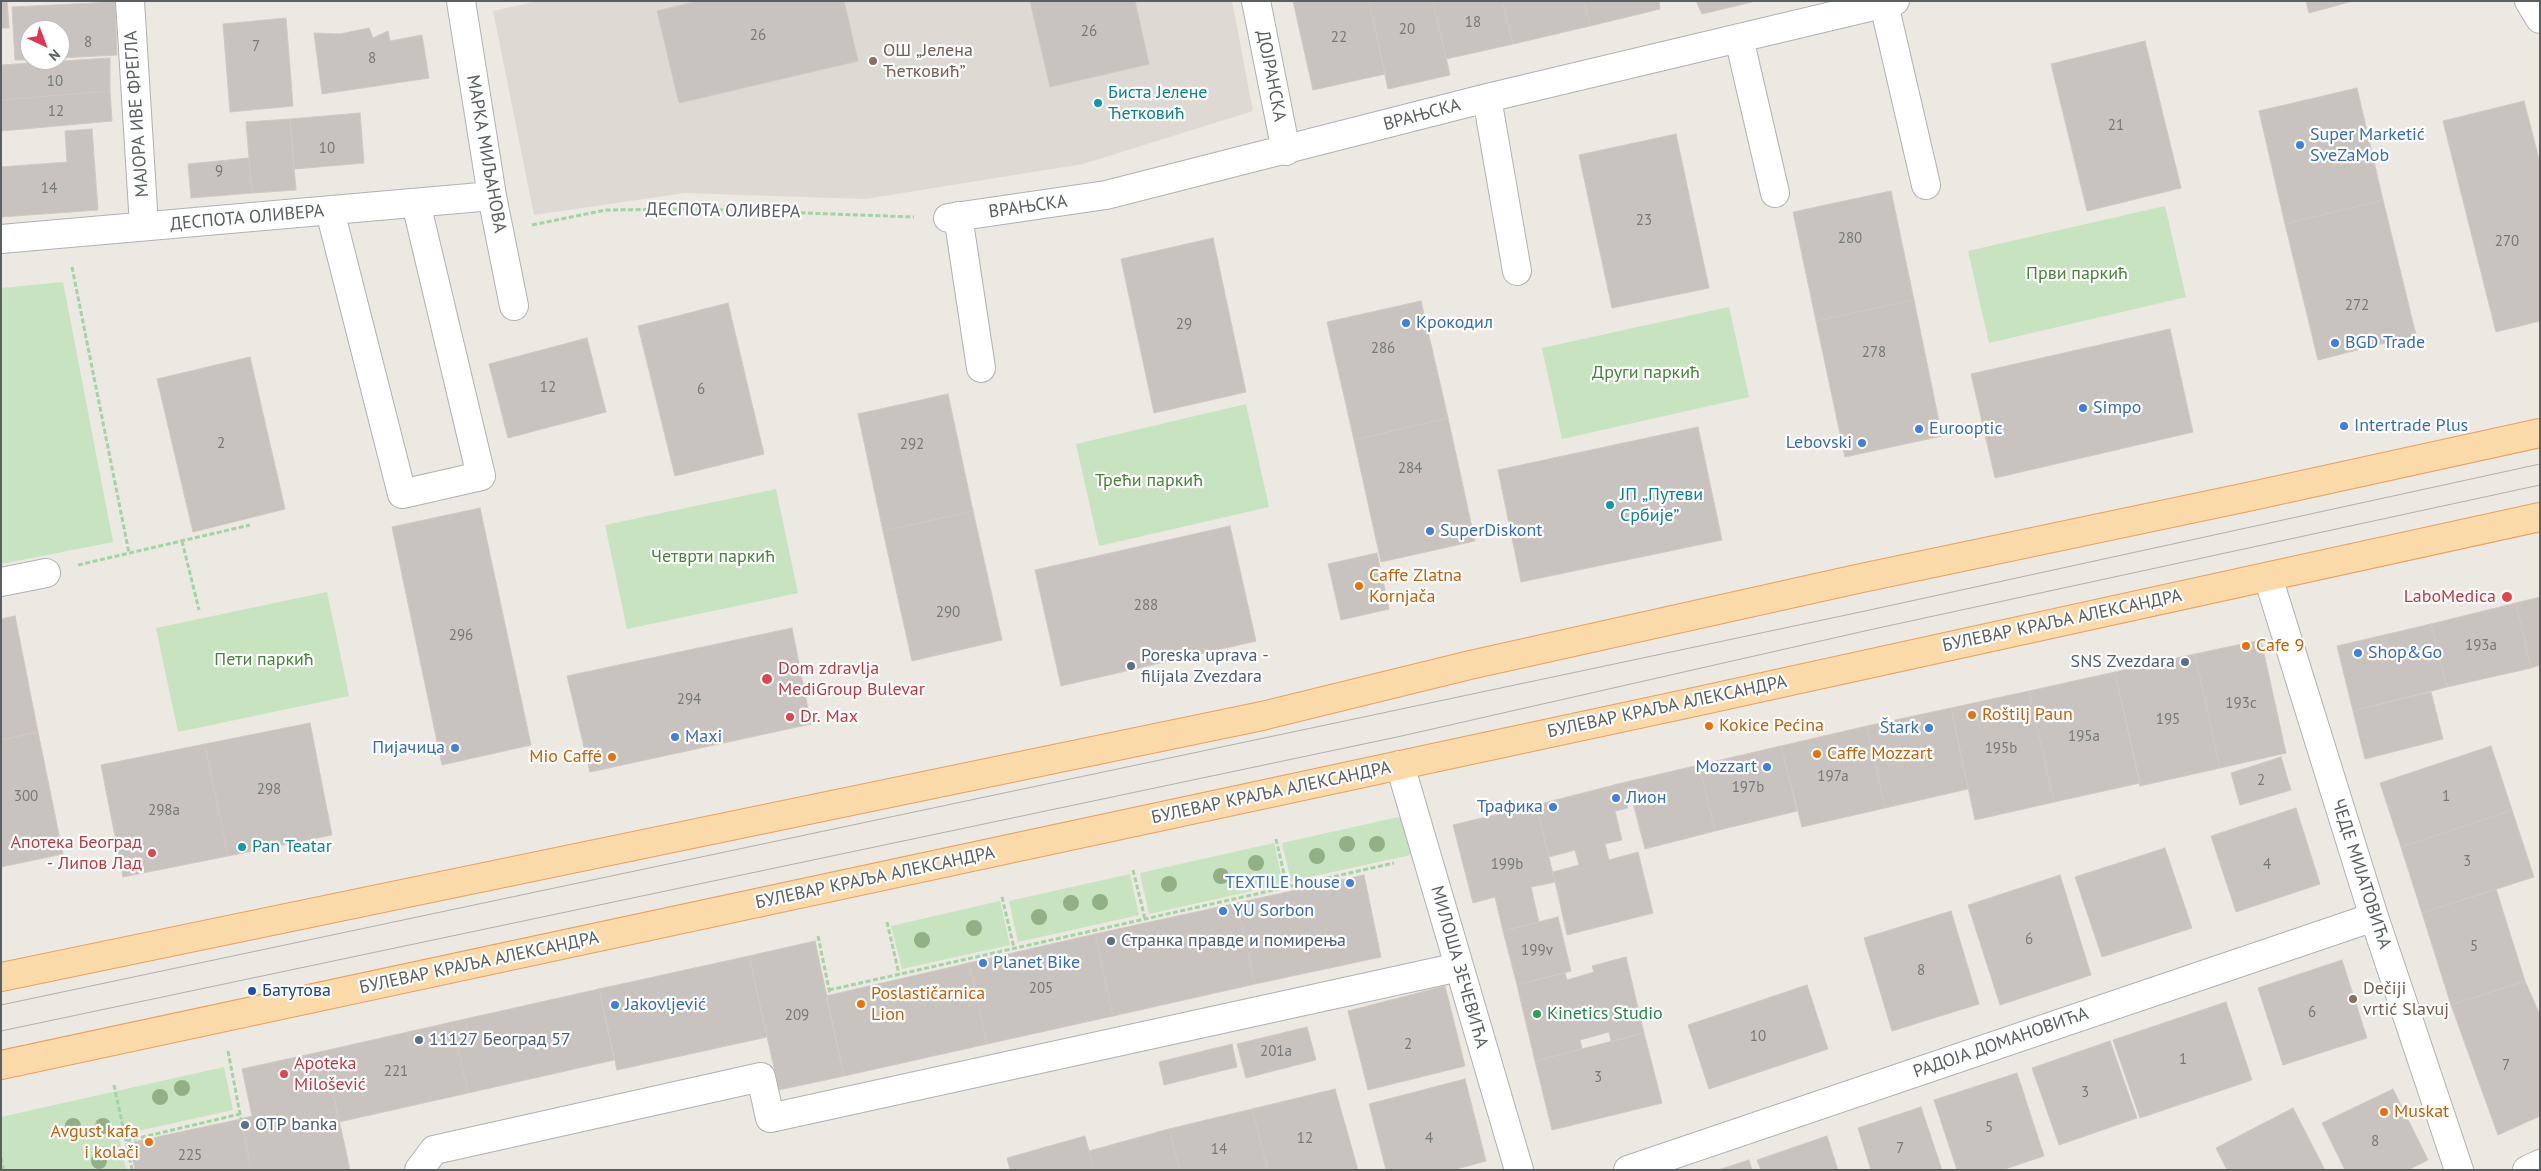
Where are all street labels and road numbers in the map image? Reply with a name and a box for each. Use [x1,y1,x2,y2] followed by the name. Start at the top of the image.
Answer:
[1252,29,1290,123] street label: ДОЈРАНСКА
[120,30,154,198] street label: МАЈОРА ИВЕ ФРЕГЛА
[461,73,511,235] street label: МАРКА МИЉАНОВА
[1381,94,1463,136] street label: ВРАЊСКА
[987,191,1069,223] street label: ВРАЊСКА
[645,199,801,223] street label: ДЕСПОТА ОЛИВЕРА
[169,201,325,235] street label: ДЕСПОТА ОЛИВЕРА
[1940,585,2184,657] street label: БУЛЕВАР КРАЉА АЛЕКСАНДРА
[1545,671,1789,743] street label: БУЛЕВАР КРАЉА АЛЕКСАНДРА
[1149,757,1393,829] street label: БУЛЕВАР КРАЉА АЛЕКСАНДРА
[2327,796,2395,952] street label: ЧЕДЕ МИЈАТОВИЋА
[753,842,997,914] street label: БУЛЕВАР КРАЉА АЛЕКСАНДРА
[1425,883,1493,1051] street label: МИЛОША ЗЕЧЕВИЋА
[357,927,601,999] street label: БУЛЕВАР КРАЉА АЛЕКСАНДРА
[1911,1003,2091,1083] street label: РАДОЈА ДОМАНОВИЋА

